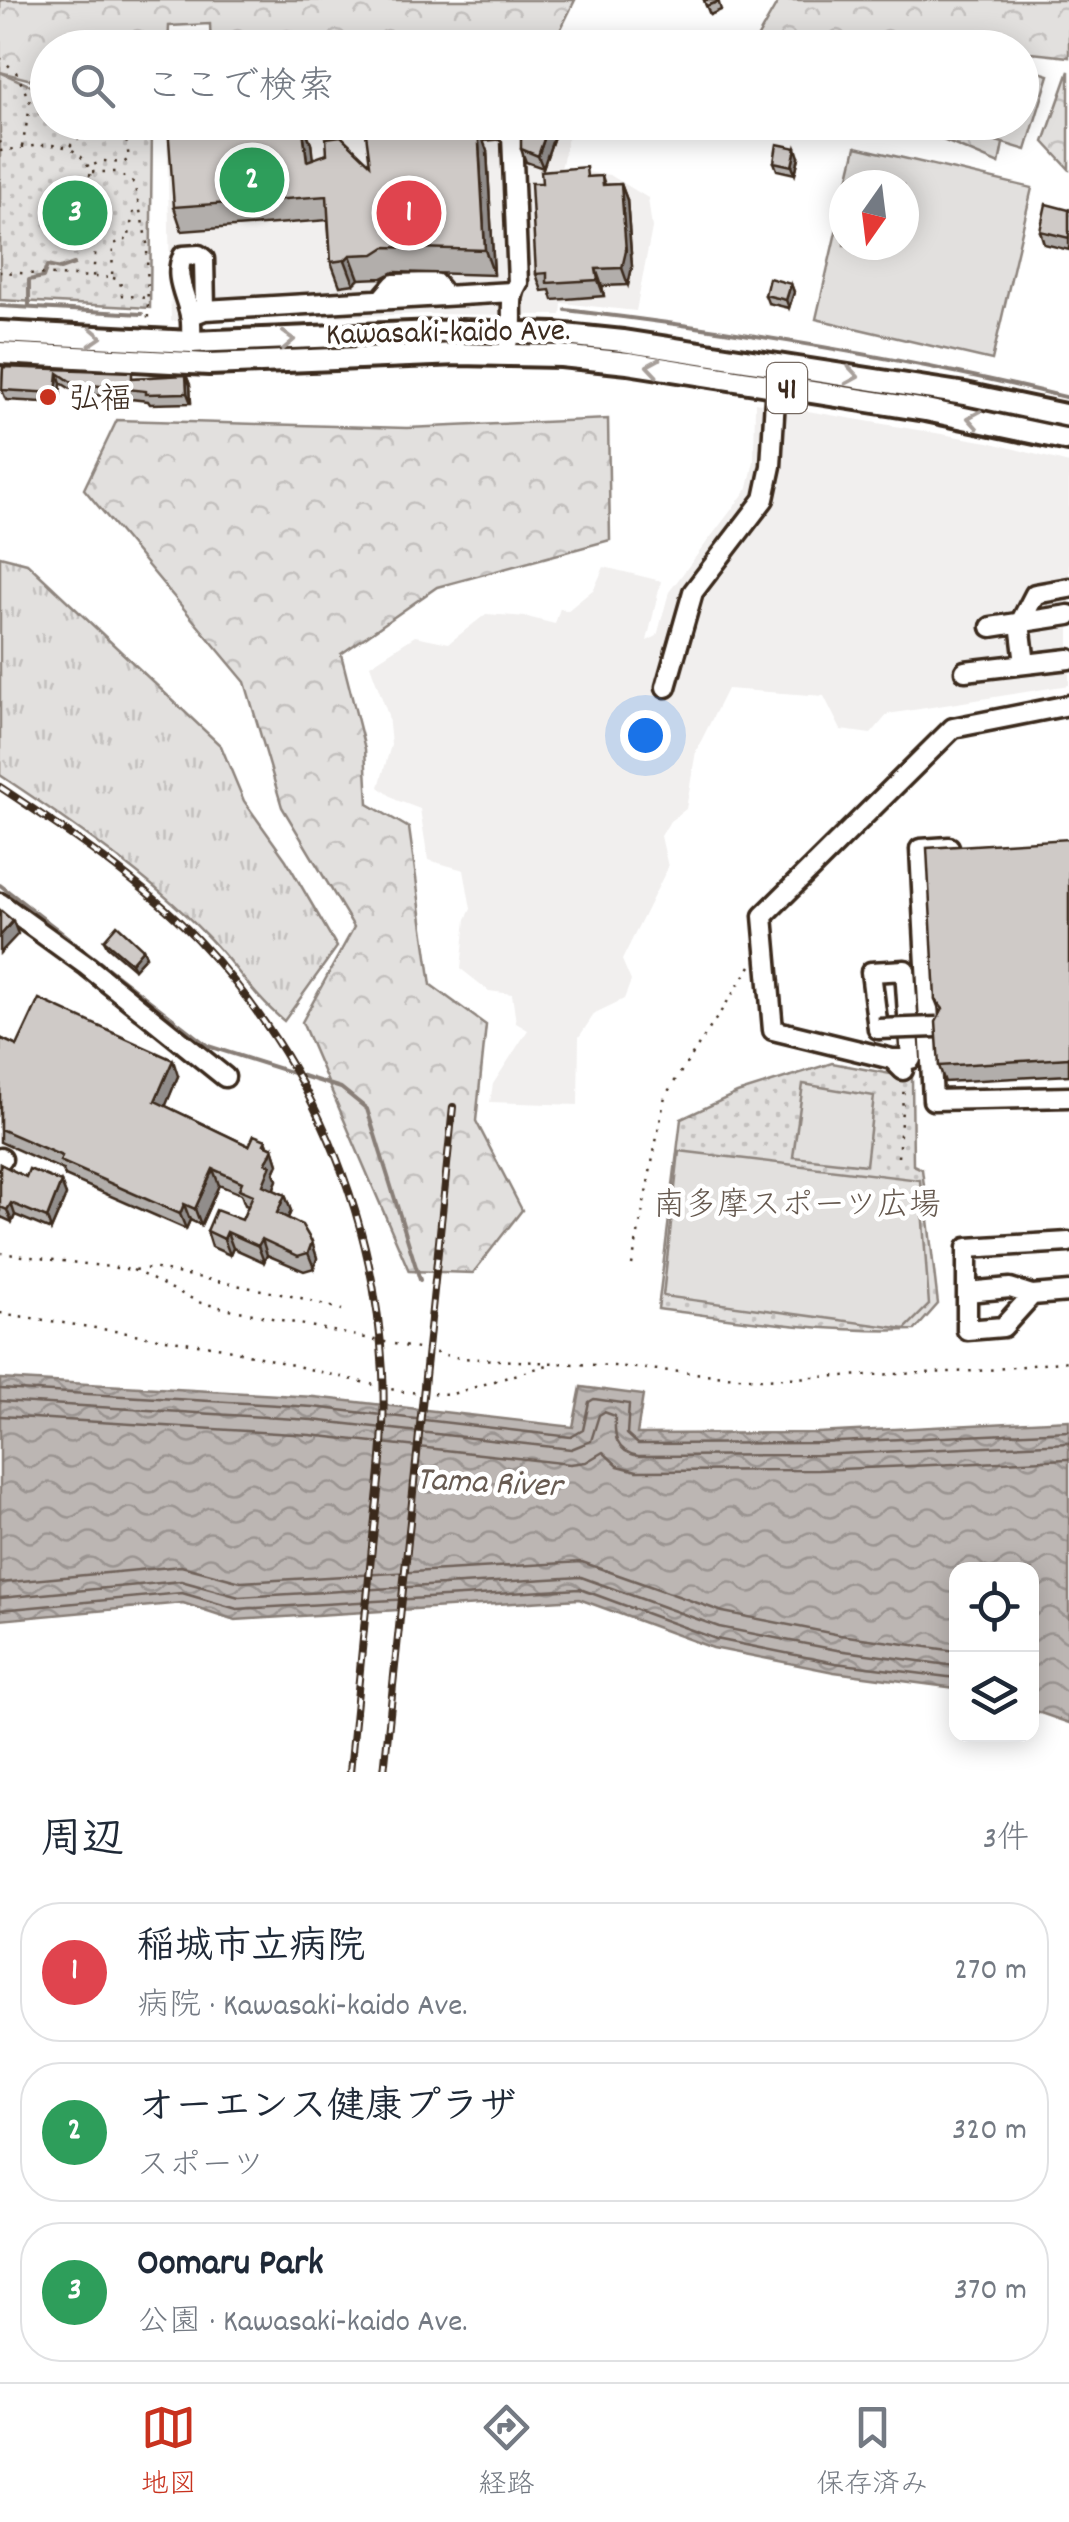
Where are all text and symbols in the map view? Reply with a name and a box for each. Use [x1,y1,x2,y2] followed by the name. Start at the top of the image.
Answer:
[30,30,1039,140] search box
[65,58,120,113] icon: search
[145,62,335,117] text: ここで検索
[220,142,284,218] pin: 2
[829,170,919,260] north arrow
[42,176,108,250] pin: 3
[376,176,442,250] pin: 1
[325,310,571,360] street label: Kawasaki-kaido Ave.
[88,326,104,347] one-way arrow
[281,330,297,351] one-way arrow
[645,357,661,378] one-way arrow
[767,363,807,413] road number: 41
[844,365,861,386] one-way arrow
[68,379,132,425] place label: 弘福
[37,386,59,408] marker: 弘福
[966,409,982,430] one-way arrow
[620,710,671,761] your location
[653,1185,941,1231] park label: 南多摩スポーツ広場
[415,1456,567,1514] water label: Tama River
[949,1562,1039,1742] map controls
[949,1562,1039,1652] button: locate
[949,1652,1039,1742] button: layers
[40,1813,124,1873] text: 周辺
[983,1818,1029,1864] text: 3件
[137,1922,365,1977] text: 稲城市立病院
[71,1949,78,1995] text: 1
[954,1949,1027,1995] text: 270 m
[137,1985,468,2031] text: 病院 · Kawasaki-kaido Ave.
[137,2082,517,2137] text: オーエンス健康プラザ
[68,2109,81,2155] text: 2
[952,2109,1027,2155] text: 320 m
[137,2145,264,2191] text: スポーツ
[137,2238,324,2293] text: Oomaru Park
[67,2269,82,2315] text: 3
[954,2269,1027,2315] text: 370 m
[137,2301,468,2347] text: 公園 · Kawasaki-kaido Ave.
[141,2400,197,2507] tab: 地図
[478,2400,534,2507] tab: 経路
[816,2400,928,2507] tab: 保存済み

